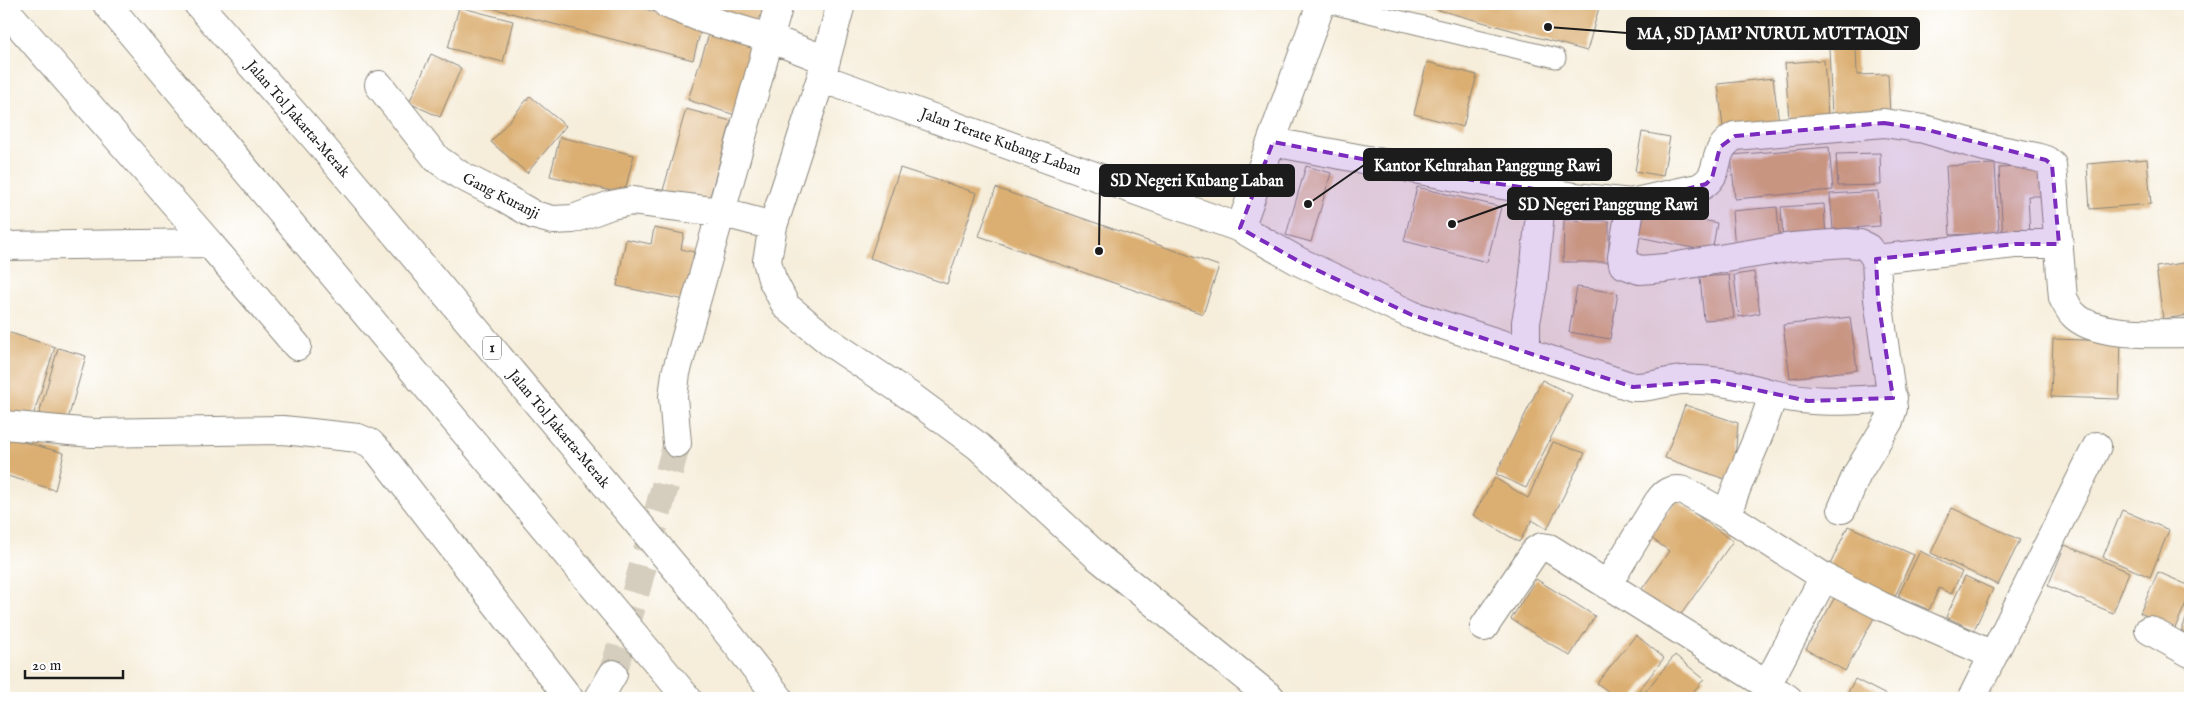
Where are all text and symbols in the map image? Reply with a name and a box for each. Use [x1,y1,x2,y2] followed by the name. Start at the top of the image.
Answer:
[1627,18,1919,49] callout: MA , SD JAMI' NURUL MUTTAQIN
[1637,25,1909,45] text: MA , SD JAMI' NURUL MUTTAQIN
[241,55,355,182] street label: Jalan Tol Jakarta–Merak
[916,103,1084,180] street label: Jalan Terate Kubang Laban
[1364,149,1611,180] callout: Kantor Kelurahan Panggung Rawi
[1374,157,1601,177] text: Kantor Kelurahan Panggung Rawi
[1100,165,1294,196] callout: SD Negeri Kubang Laban
[459,168,543,224] street label: Gang Kuranji
[1110,172,1284,192] text: SD Negeri Kubang Laban
[1508,188,1708,219] callout: SD Negeri Panggung Rawi
[1518,196,1698,216] text: SD Negeri Panggung Rawi
[483,336,501,359] road number: 1
[503,364,615,493] street label: Jalan Tol Jakarta–Merak
[25,647,122,679] scale bar
[32,656,62,675] text: 20 m

